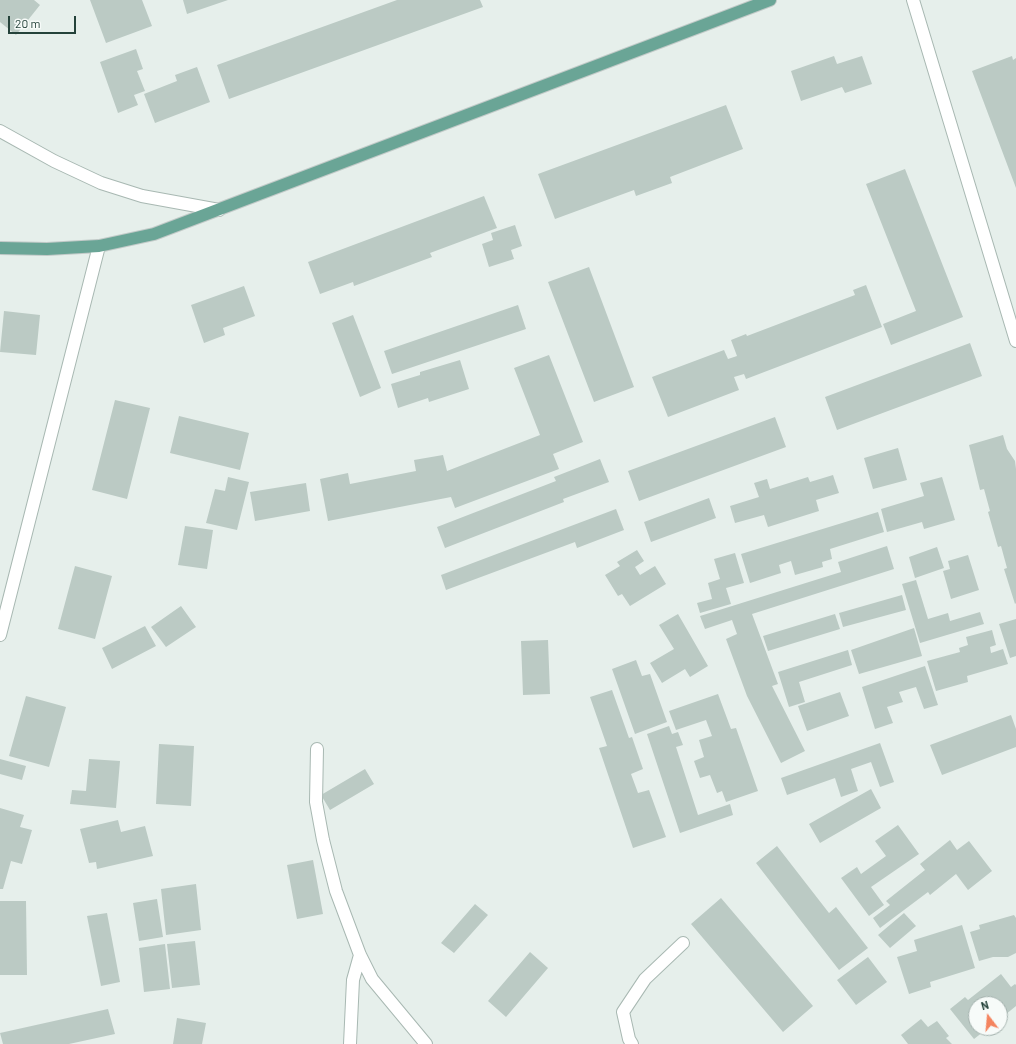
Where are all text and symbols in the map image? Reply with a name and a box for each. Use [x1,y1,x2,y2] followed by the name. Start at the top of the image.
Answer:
[10,8,78,34] scale bar
[15,16,41,30] text: 20 m
[968,996,1008,1036] north arrow
[980,998,990,1012] text: N

